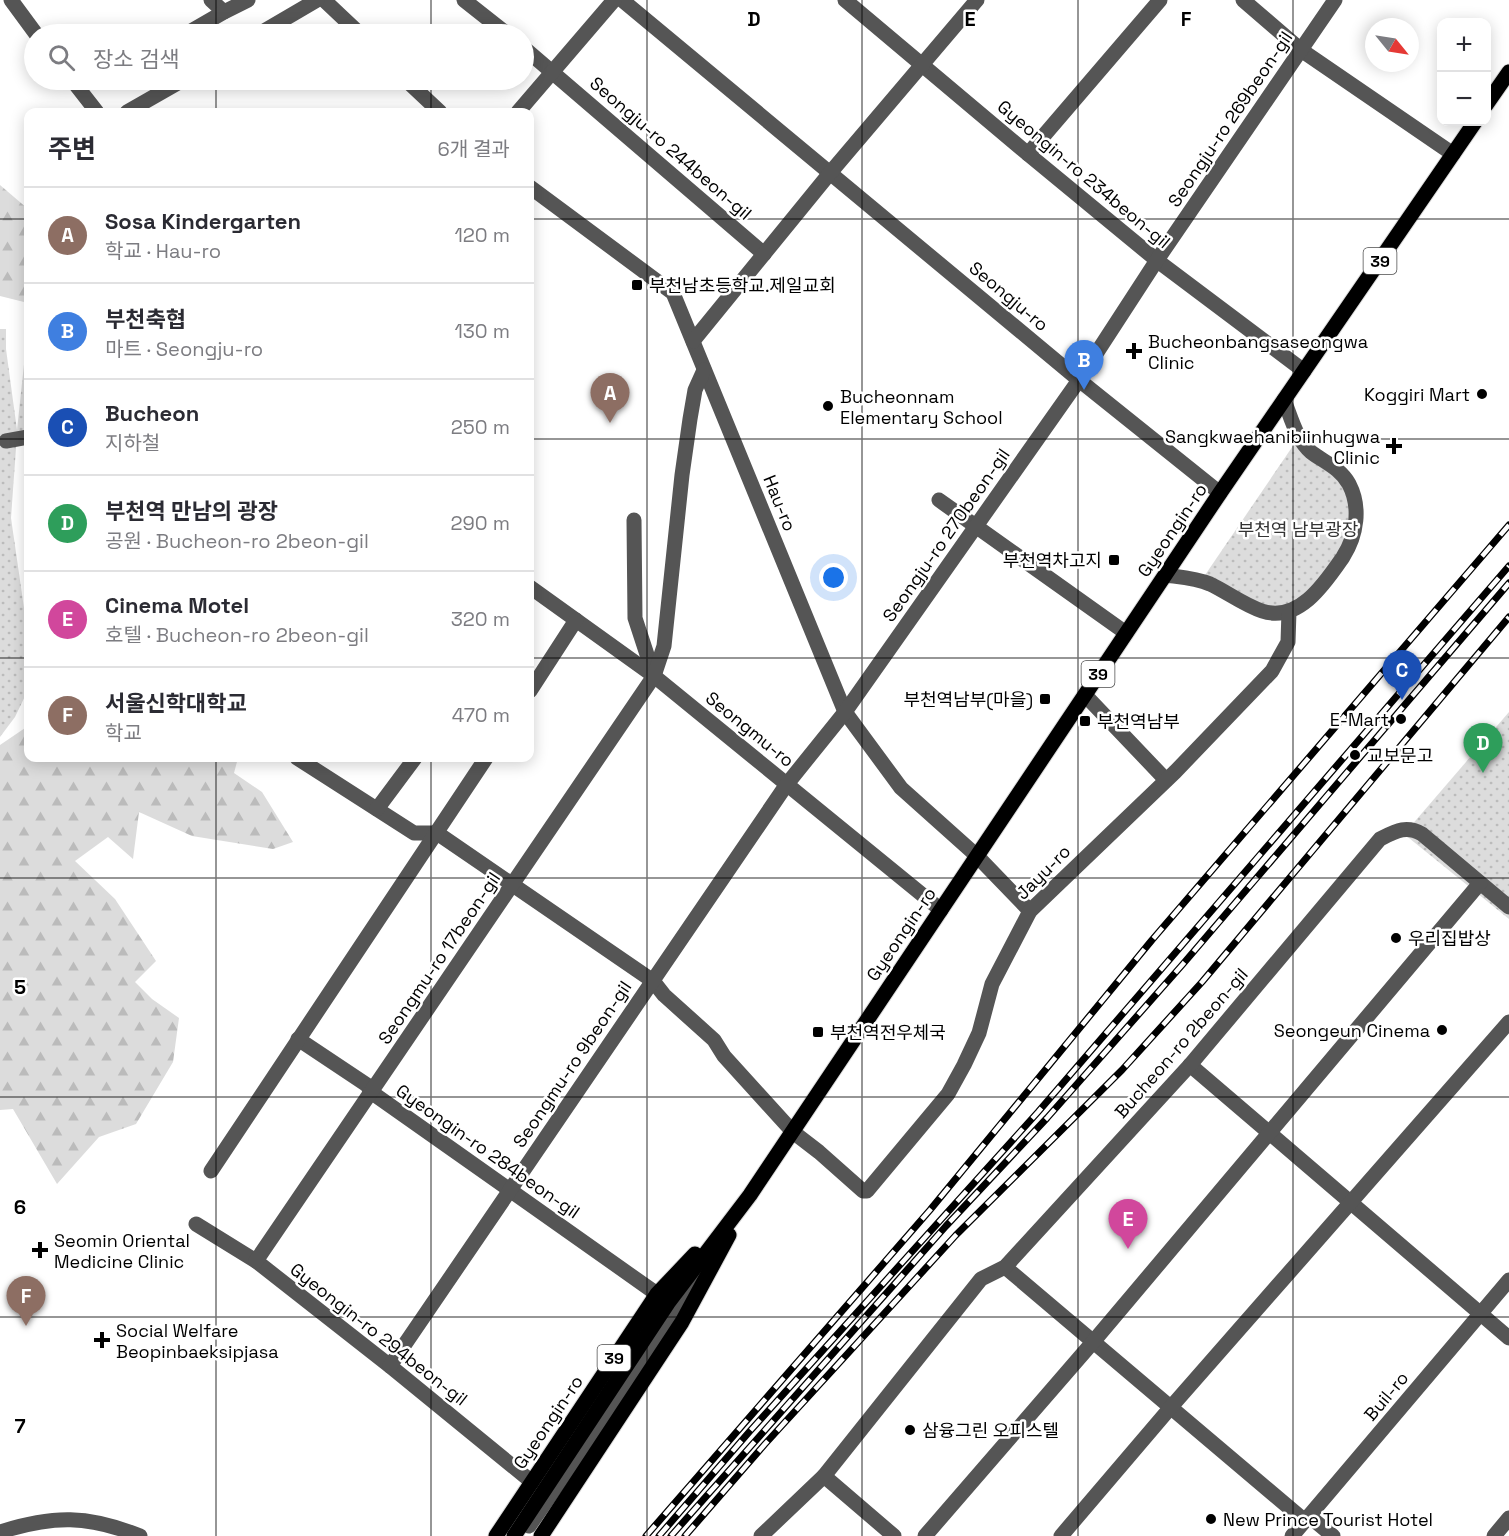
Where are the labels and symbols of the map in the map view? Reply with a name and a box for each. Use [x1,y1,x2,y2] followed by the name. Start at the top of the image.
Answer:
[747,6,761,32] text: D
[964,6,976,32] text: E
[1181,6,1192,32] text: F
[1365,18,1419,72] north arrow
[1163,27,1297,211] street label: Seongju-ro 269beon-gil
[585,71,757,225] street label: Seongju-ro 244beon-gil
[993,95,1175,253] street label: Gyeongin-ro 234beon-gil
[1364,248,1396,274] road number: 39
[965,256,1053,336] street label: Seongju-ro
[649,274,836,297] place label: 부천남초등학교.제일교회
[630,278,644,292] marker: 부천남초등학교.제일교회
[1148,330,1368,374] place label: Bucheonbangsaseongwa Clinic
[1064,340,1104,390] pin: B
[1125,342,1143,360] marker: Bucheonbangsaseongwa Clinic
[590,374,630,423] pin: A
[1364,383,1470,406] place label: Koggiri Mart
[840,385,1003,429] place label: Bucheonnam Elementary School
[1475,387,1489,401] marker: Koggiri Mart
[821,399,835,413] marker: Bucheonnam Elementary School
[1165,425,1380,469] place label: Sangkwaehanibiinhugwa Clinic
[1385,437,1403,455] marker: Sangkwaehanibiinhugwa Clinic
[877,444,1015,626] street label: Seongju-ro 270beon-gil
[758,471,802,535] street label: Hau-ro
[1132,479,1212,581] street label: Gyeongin-ro
[1238,518,1358,541] park label: 부천역 남부광장
[1003,549,1102,572] place label: 부천역차고지
[1107,553,1121,567] marker: 부천역차고지
[819,563,848,592] your location
[1382,650,1422,700] pin: C
[1082,661,1114,687] road number: 39
[701,686,799,772] street label: Seongmu-ro
[903,688,1033,711] place label: 부천역남부(마을)
[1038,692,1052,706] marker: 부천역남부(마을)
[1330,708,1389,731] place label: E-Mart
[1097,710,1180,733] place label: 부천역남부
[1394,712,1408,726] marker: E-Mart
[1078,714,1092,728] marker: 부천역남부
[1464,724,1502,773] pin: D
[1367,744,1433,767] place label: 교보문고
[1348,748,1362,762] marker: 교보문고
[1011,840,1075,904] street label: Jayu-ro
[373,867,505,1049] street label: Seongmu-ro 17beon-gil
[861,883,941,985] street label: Gyeongin-ro
[1408,927,1491,950] place label: 우리집밥상
[1389,931,1403,945] marker: 우리집밥상
[1109,963,1253,1123] street label: Bucheon-ro 2beon-gil
[14,974,26,1000] text: 5
[508,976,636,1152] street label: Seongmu-ro 9beon-gil
[1274,1019,1430,1042] place label: Seongeun Cinema
[830,1021,946,1044] place label: 부천역전우체국
[1435,1023,1449,1037] marker: Seongeun Cinema
[811,1025,825,1039] marker: 부천역전우체국
[392,1079,584,1223] street label: Gyeongin-ro 284beon-gil
[14,1194,26,1220] text: 6
[1108,1200,1148,1249] pin: E
[54,1229,190,1273] place label: Seomin Oriental Medicine Clinic
[31,1241,49,1259] marker: Seomin Oriental Medicine Clinic
[286,1257,472,1411] street label: Gyeongin-ro 294beon-gil
[6,1276,46,1326] pin: F
[116,1319,279,1363] place label: Social Welfare Beopinbaeksipjasa
[93,1331,111,1349] marker: Social Welfare Beopinbaeksipjasa
[598,1345,630,1371] road number: 39
[1359,1367,1413,1425] street label: Buil-ro
[508,1371,588,1473] street label: Gyeongin-ro
[14,1413,26,1439] text: 7
[922,1419,1059,1442] place label: 삼융그린 오피스텔
[903,1423,917,1437] marker: 삼융그린 오피스텔
[1223,1508,1433,1531] place label: New Prince Tourist Hotel
[1204,1512,1218,1526] marker: New Prince Tourist Hotel

